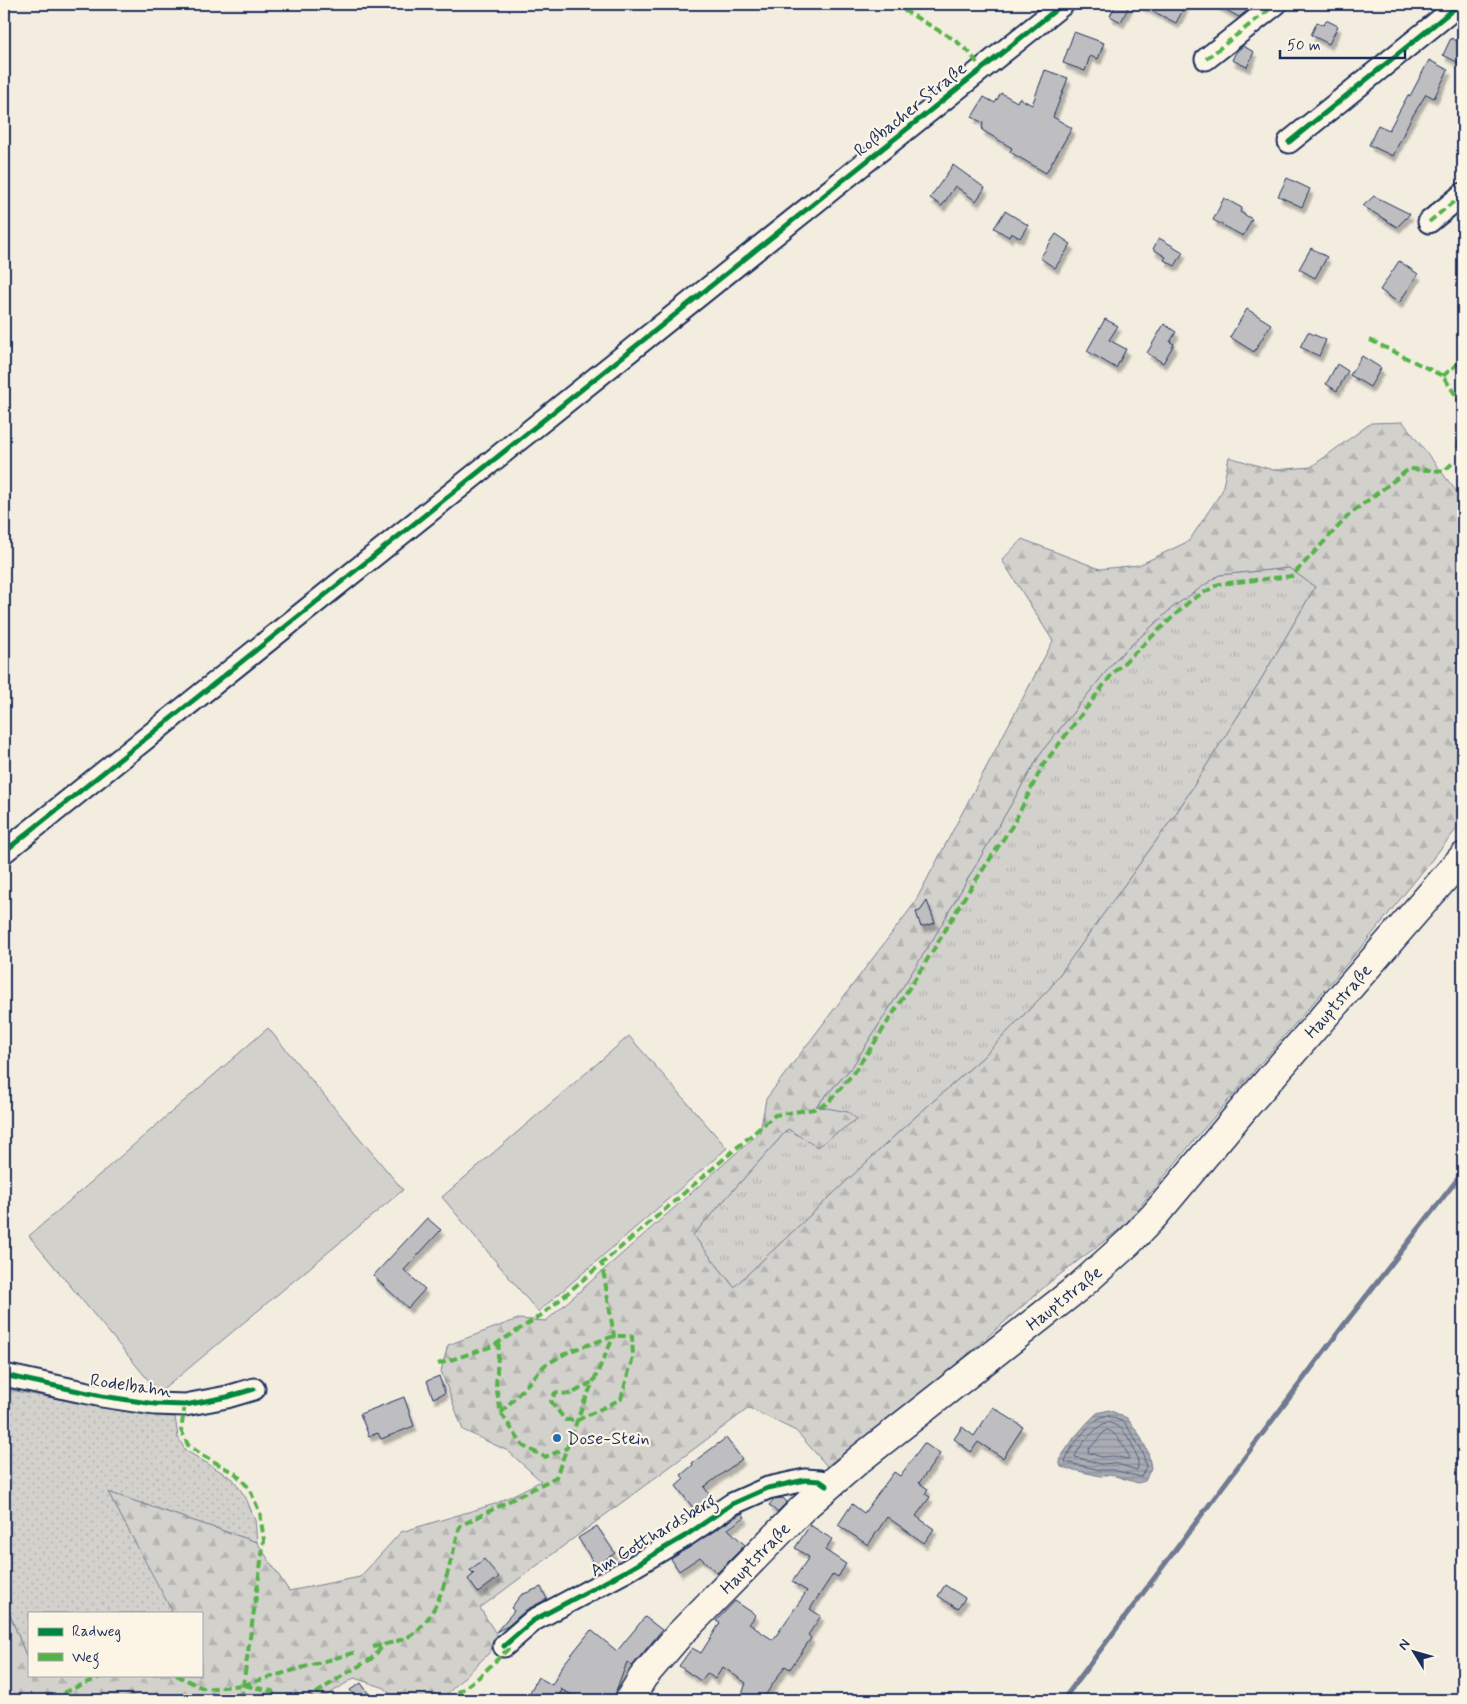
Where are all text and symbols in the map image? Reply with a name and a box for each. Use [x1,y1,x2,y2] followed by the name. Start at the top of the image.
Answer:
[1280,28,1404,60] scale bar
[1287,36,1321,56] text: 50 m
[849,57,972,163] street label: Roßbacher Straße
[1300,959,1378,1044] street label: Hauptstraße
[1021,1261,1108,1337] street label: Hauptstraße
[89,1368,173,1404] street label: Rodelbahn
[567,1427,650,1451] place label: Dose-Stein
[551,1432,563,1444] marker: Dose-Stein
[586,1489,722,1585] street label: Am Gotthardsberg
[715,1517,796,1600] street label: Hauptstraße
[28,1612,202,1676] legend
[72,1622,121,1642] text: Radweg
[1390,1626,1440,1676] north arrow
[1394,1636,1414,1654] text: N
[72,1648,99,1669] text: Weg

